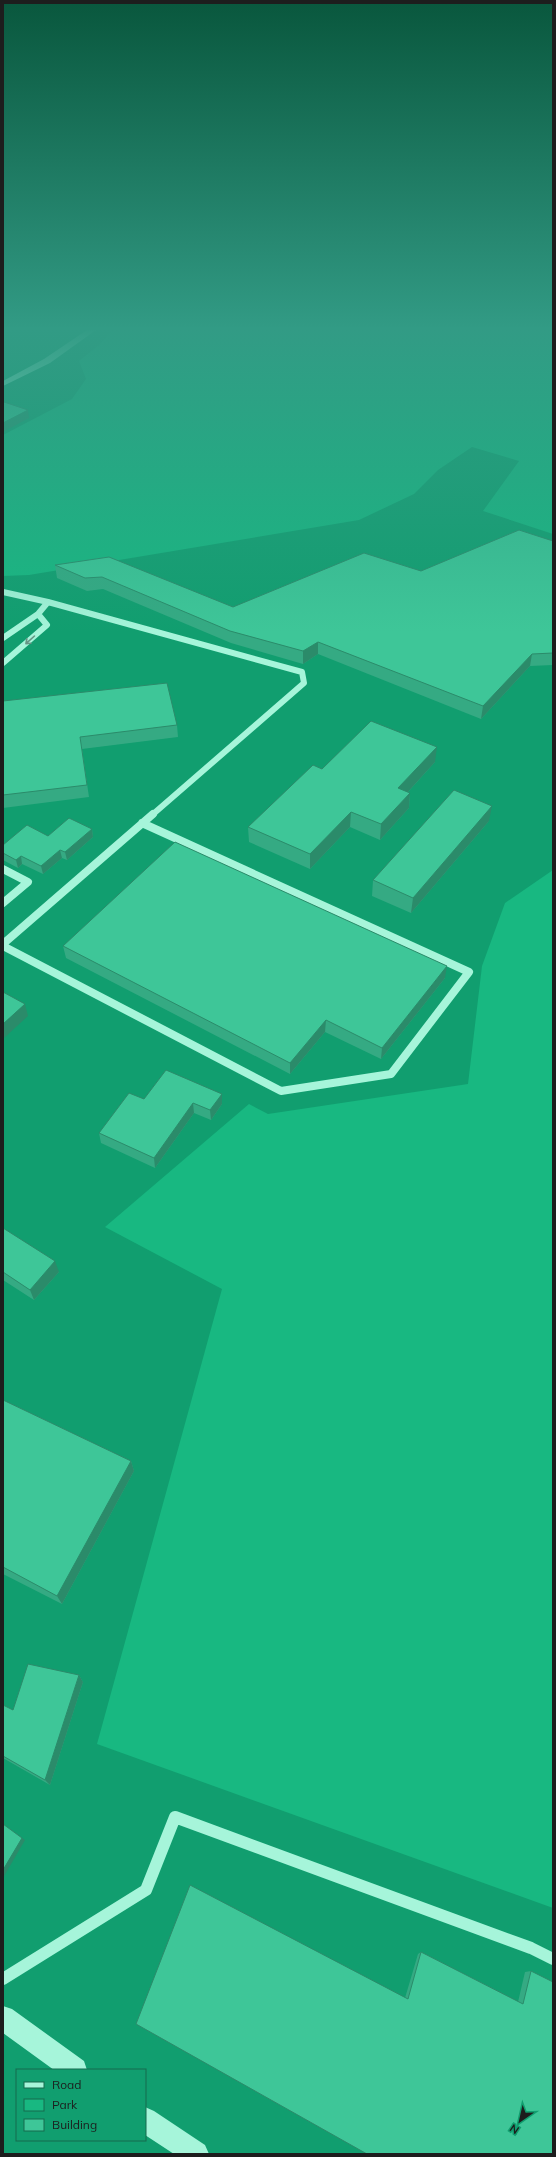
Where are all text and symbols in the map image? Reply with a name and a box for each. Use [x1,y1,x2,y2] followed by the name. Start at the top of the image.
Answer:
[25,635,35,644] one-way arrow
[16,2069,146,2141] legend
[52,2077,81,2092] text: Road
[52,2097,78,2112] text: Park
[500,2101,540,2141] north arrow
[52,2117,97,2132] text: Building
[507,2121,522,2137] text: N

